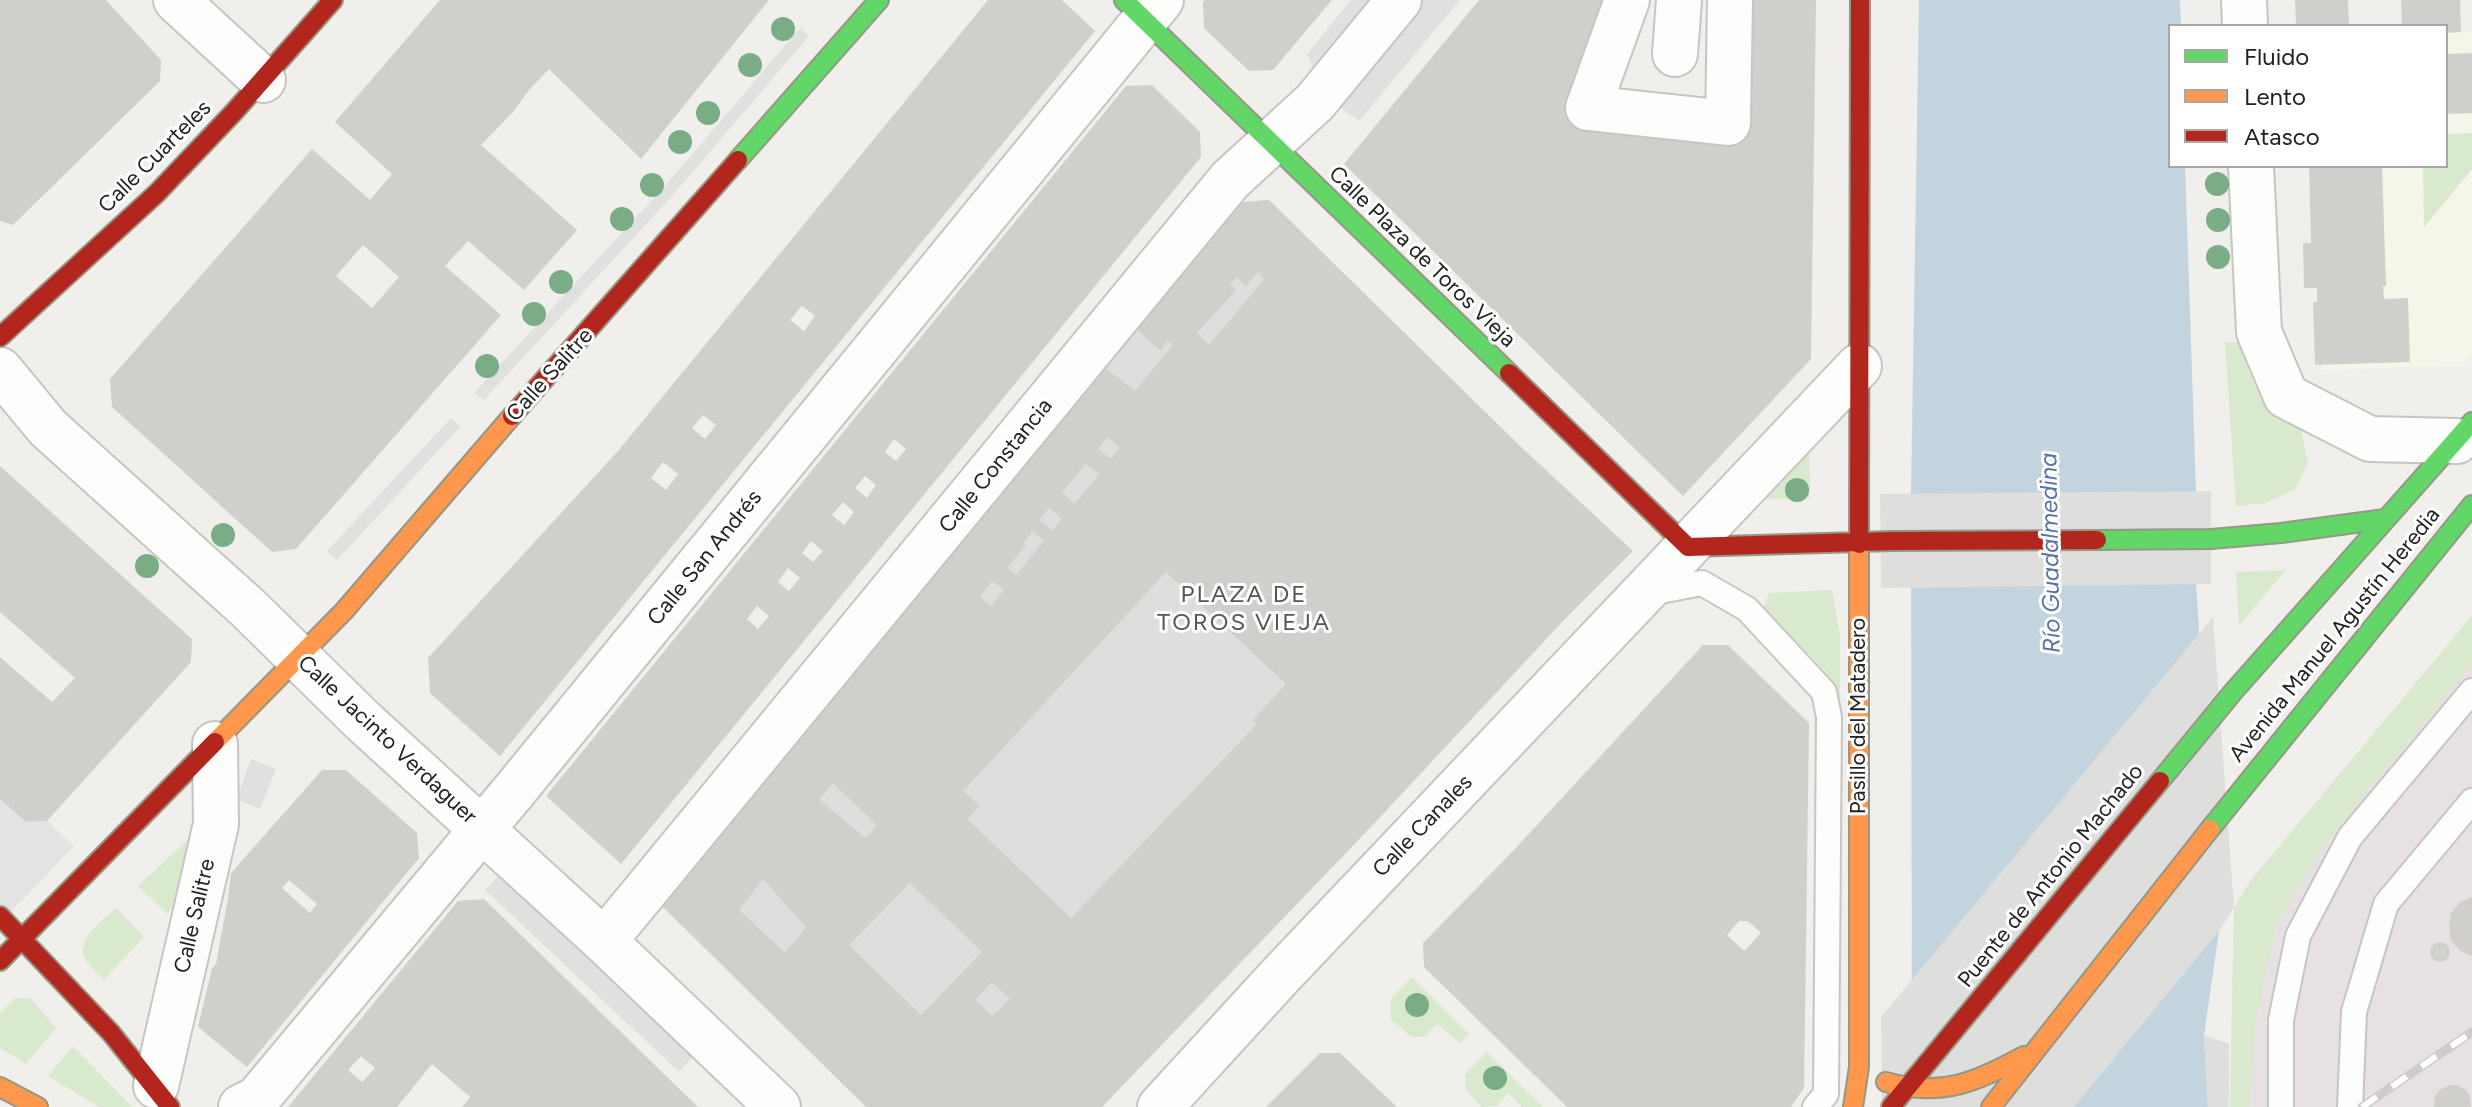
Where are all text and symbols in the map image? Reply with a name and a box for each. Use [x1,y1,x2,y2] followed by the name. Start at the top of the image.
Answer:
[2168,24,2448,168] legend
[2244,42,2309,71] text: Fluido
[2244,82,2306,111] text: Lento
[93,95,217,219] street label: Calle Cuarteles
[2244,122,2320,151] text: Atasco
[1323,161,1521,353] street label: Calle Plaza de Toros Vieja
[501,323,599,427] street label: Calle Salitre
[934,393,1058,539] street label: Calle Constancia
[2035,453,2067,653] water label: Río Guadalmedina
[642,485,768,631] street label: Calle San Andrés
[2224,502,2446,768] street label: Avenida Manuel Agustín Heredia
[1157,581,1331,637] district label: PLAZA DE TOROS VIEJA
[1846,618,1872,814] street label: Pasillo del Matadero
[292,650,482,830] street label: Calle Jacinto Verdaguer
[1953,759,2149,993] street label: Puente de Antonio Machado
[1368,769,1478,883] street label: Calle Canales
[169,856,221,976] street label: Calle Salitre

